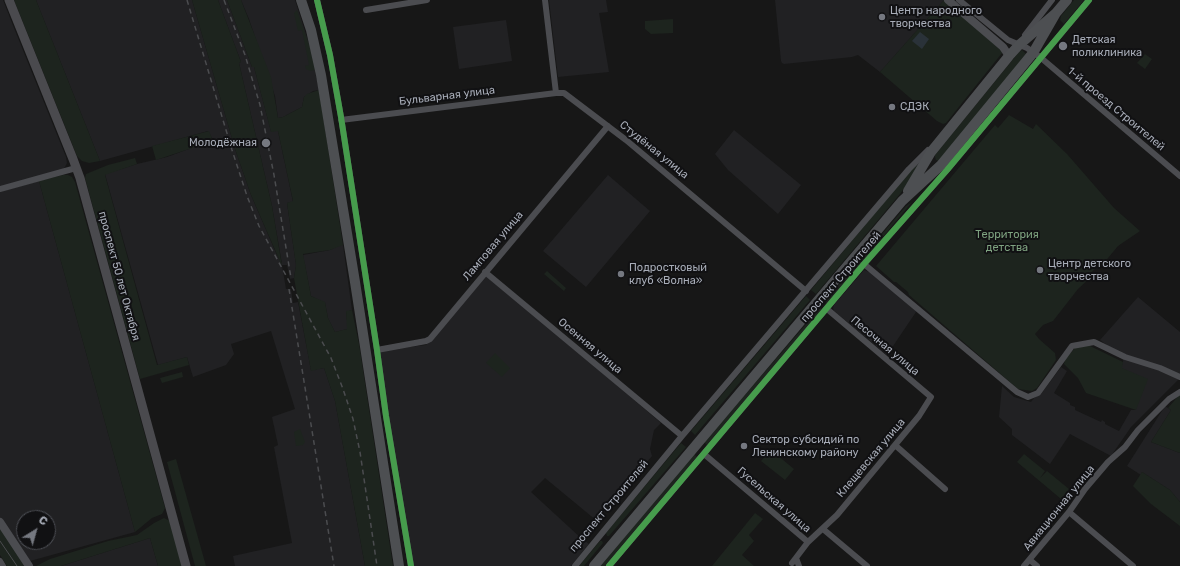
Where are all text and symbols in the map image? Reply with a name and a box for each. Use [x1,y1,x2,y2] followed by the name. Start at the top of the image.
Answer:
[890,4,982,30] place label: Центр народного творчества
[877,12,887,22] marker: Центр народного творчества
[1072,33,1142,59] place label: Детская поликлиника
[1057,40,1069,52] marker: Детская поликлиника
[1064,64,1168,154] street label: 1-й проезд Строителей
[398,84,496,108] street label: Бульварная улица
[900,100,929,114] place label: СДЭК
[887,102,897,112] marker: СДЭК
[617,118,691,182] street label: Студёная улица
[189,136,257,150] place label: Молодёжная
[260,137,272,149] marker: Молодёжная
[460,209,526,283] street label: Ламповая улица
[95,210,143,342] street label: проспект 50 лет Октября
[975,228,1039,254] park label: Территория детства
[798,229,884,325] street label: проспект Строителей
[1048,257,1131,283] place label: Центр детского творчества
[629,261,707,287] place label: Подростковый клуб «Волна»
[1035,265,1045,275] marker: Центр детского творчества
[616,269,626,279] marker: Подростковый клуб «Волна»
[848,313,922,379] street label: Песочная улица
[555,315,625,377] street label: Осенняя улица
[834,416,908,500] street label: Клещевская улица
[752,433,859,459] place label: Сектор субсидий по Ленинскому району
[739,441,749,451] marker: Сектор субсидий по Ленинскому району
[567,457,651,555] street label: проспект Строителей
[1021,463,1097,553] street label: Авиационная улица
[735,464,813,536] street label: Гусельская улица
[16,510,56,550] north arrow
[36,513,50,528] text: С

